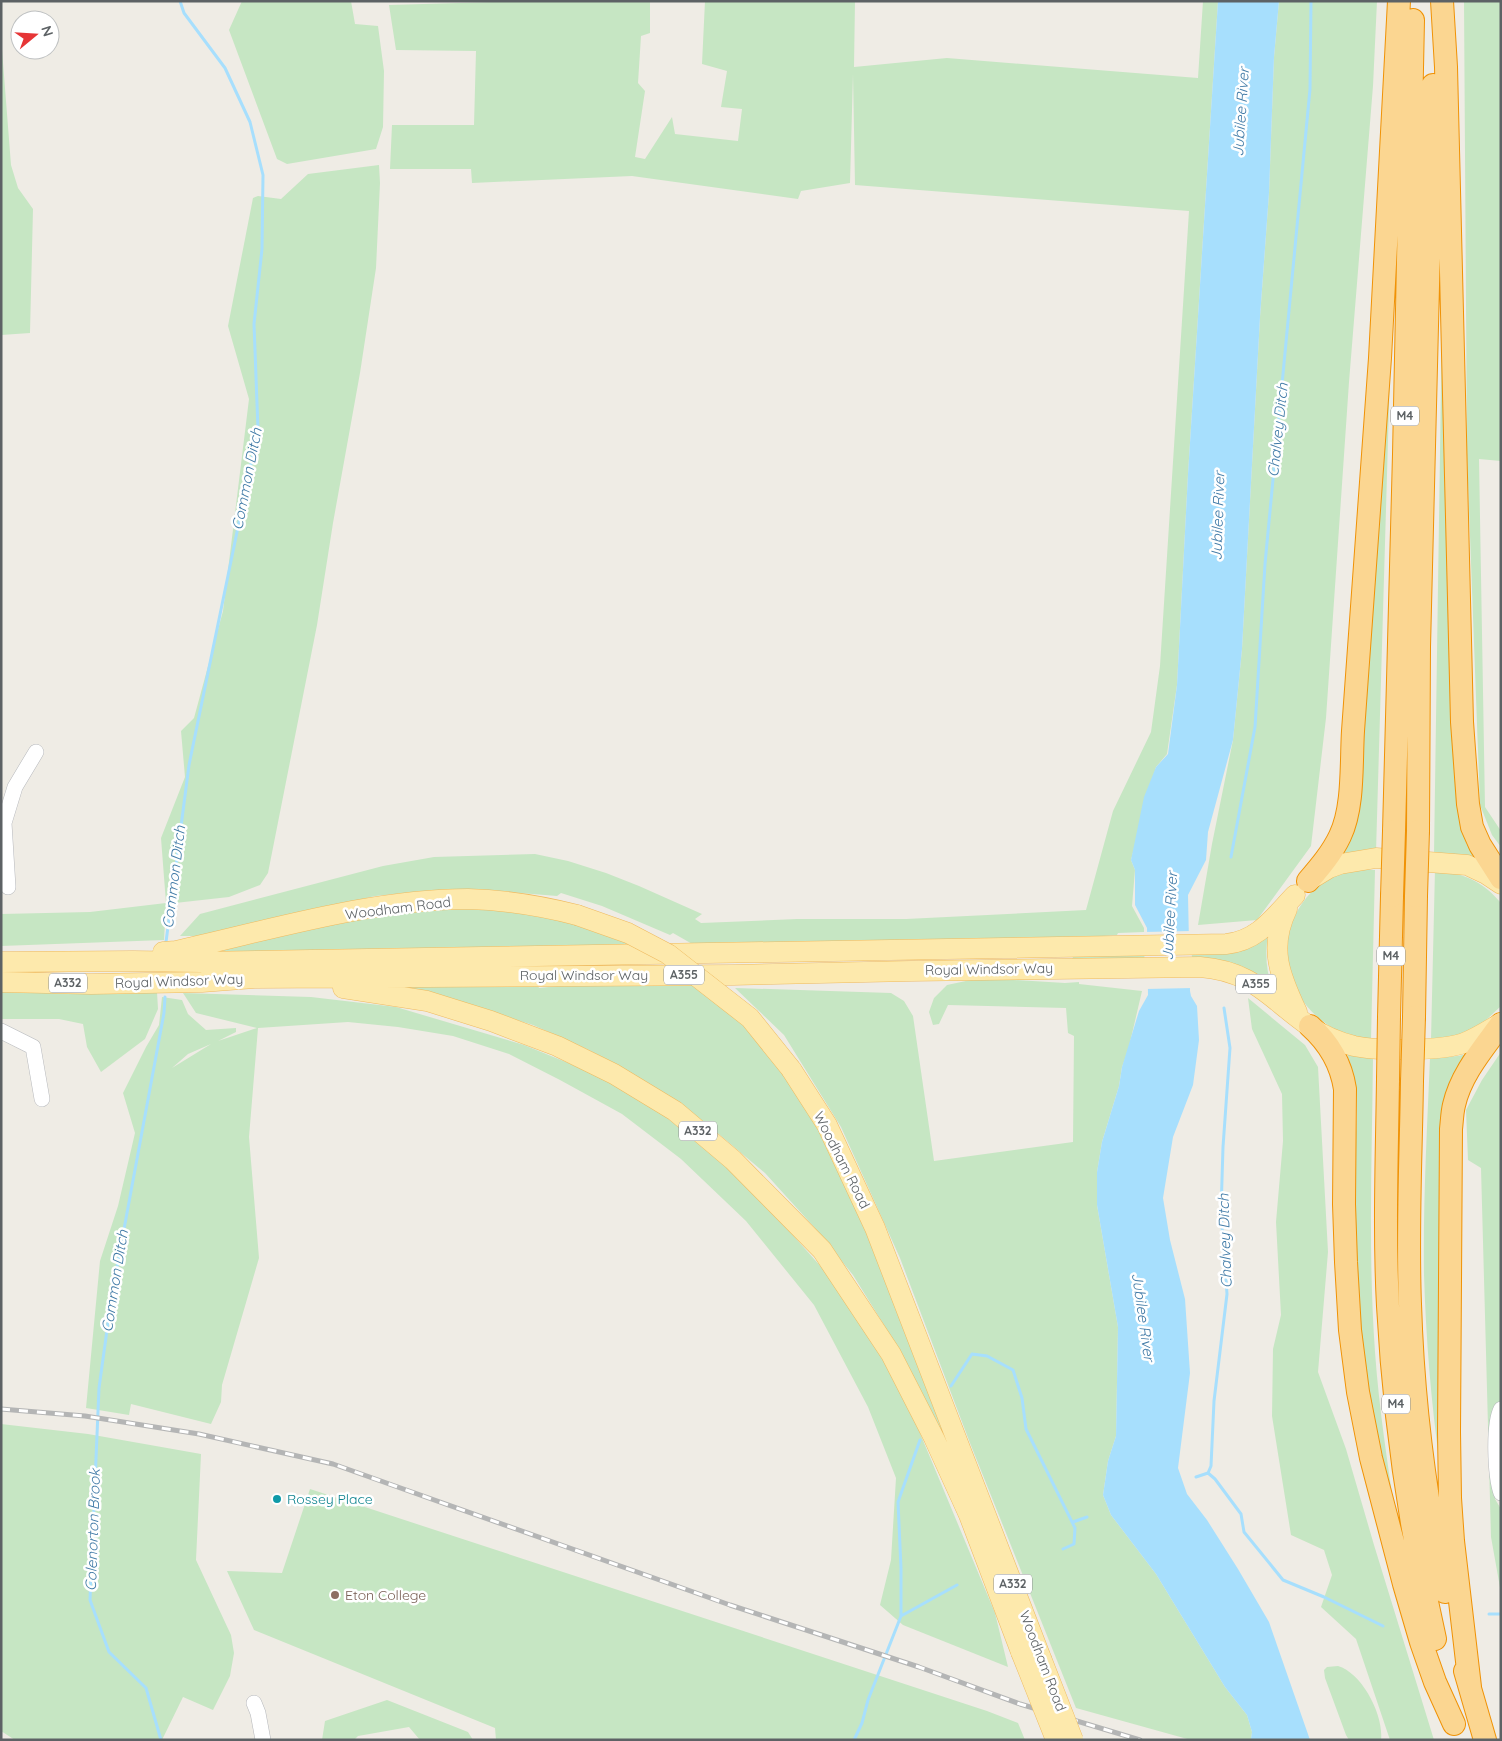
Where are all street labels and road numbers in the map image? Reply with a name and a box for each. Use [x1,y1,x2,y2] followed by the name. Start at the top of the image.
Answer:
[1391,406,1419,426] road number: M4
[344,893,452,923] street label: Woodham Road
[1377,946,1405,966] road number: M4
[925,959,1053,979] street label: Royal Windsor Way
[520,966,648,984] street label: Royal Windsor Way
[664,966,704,984] road number: A355
[115,970,243,992] street label: Royal Windsor Way
[49,974,87,992] road number: A332
[1236,974,1276,994] road number: A355
[810,1108,874,1212] street label: Woodham Road
[679,1122,717,1140] road number: A332
[1382,1395,1410,1414] road number: M4
[994,1575,1032,1594] road number: A332
[1016,1608,1070,1714] street label: Woodham Road

